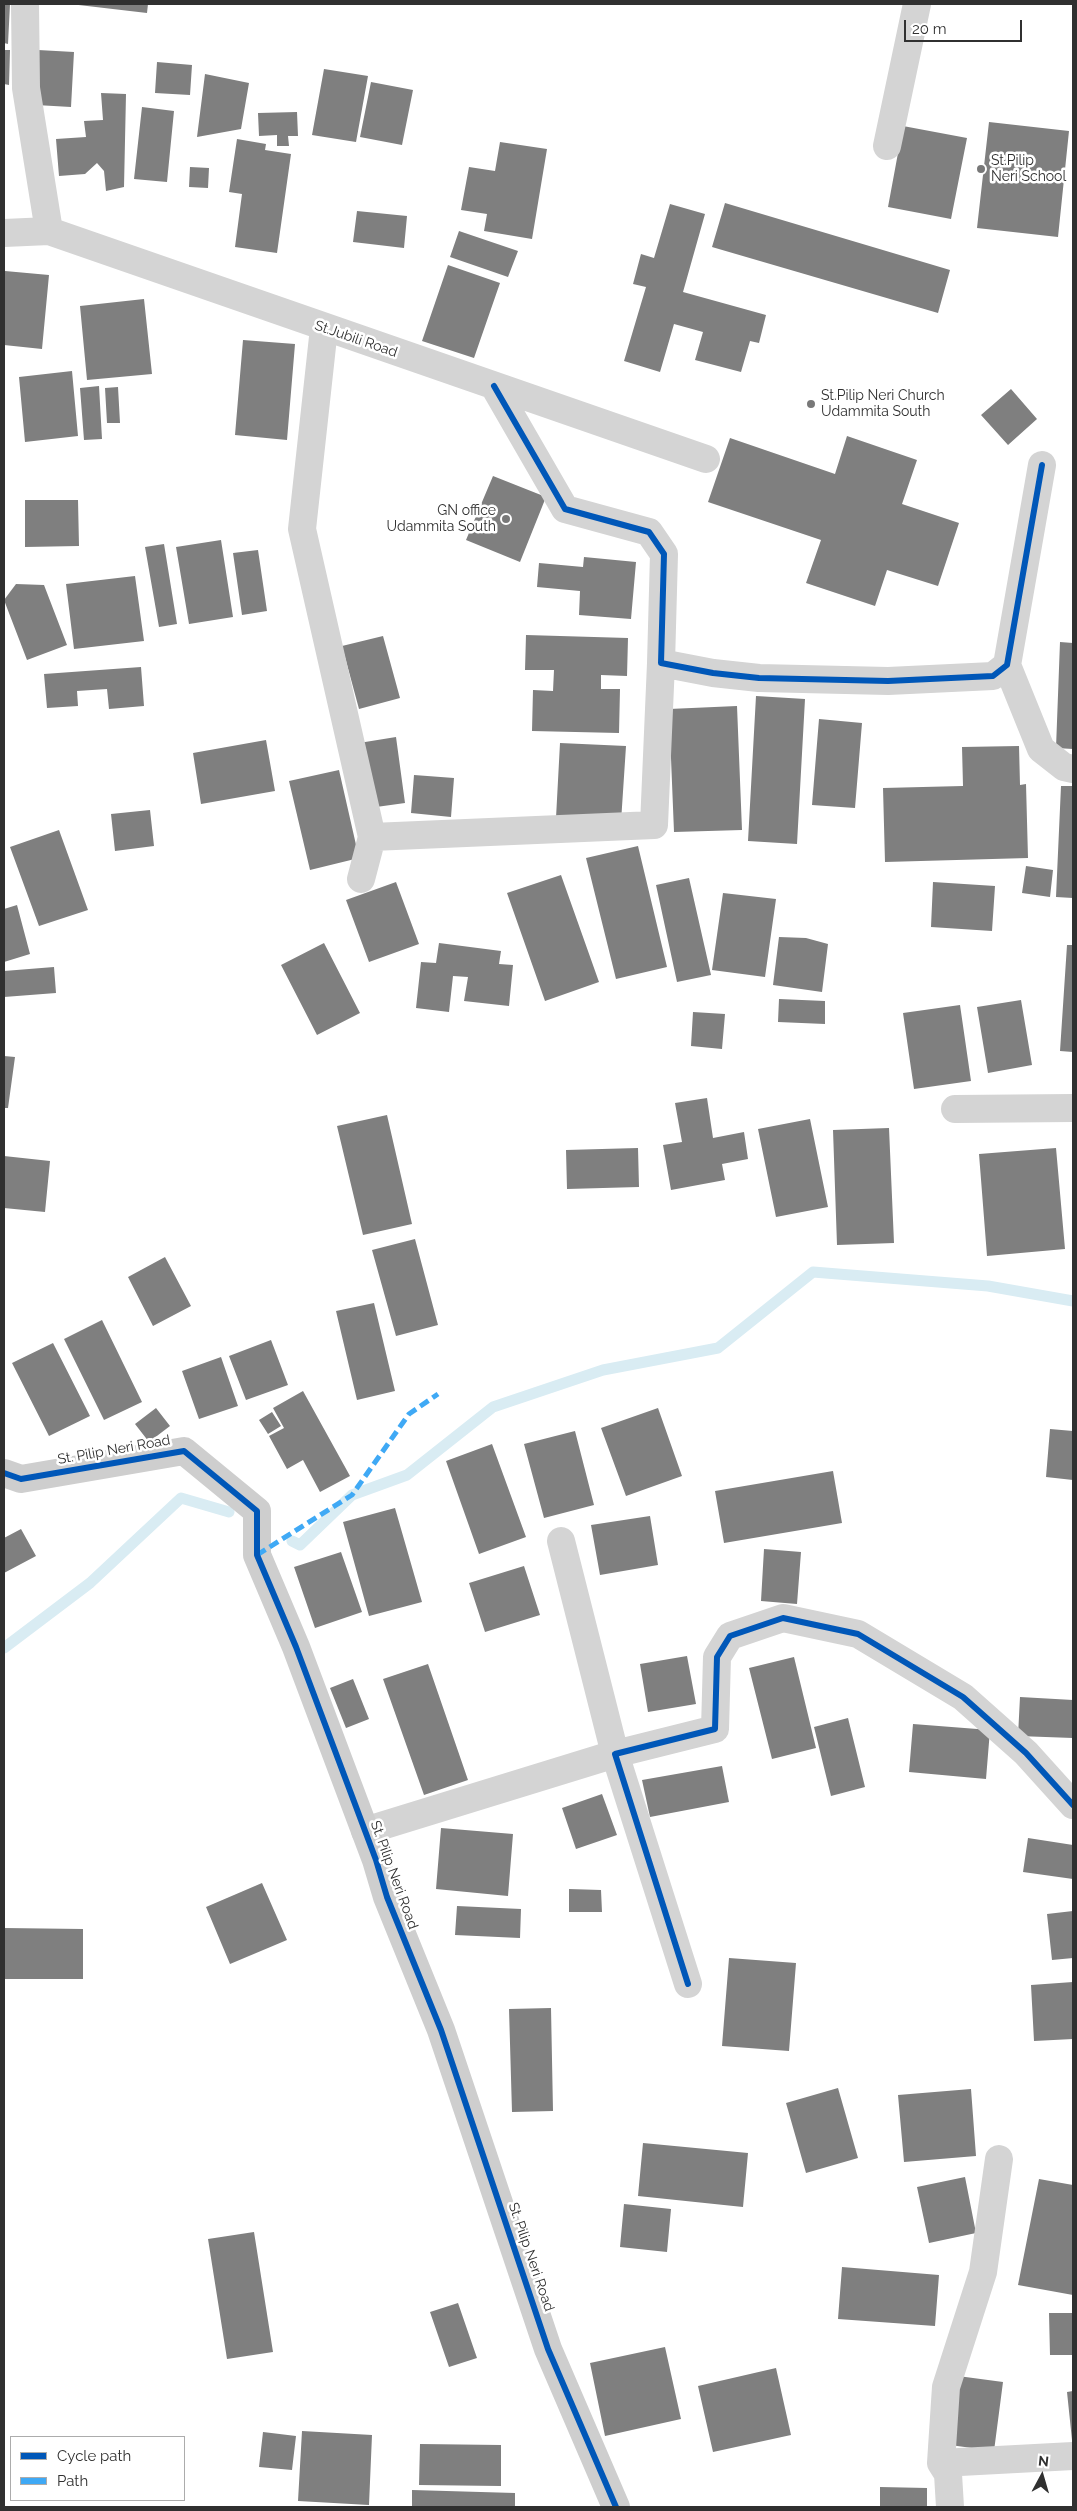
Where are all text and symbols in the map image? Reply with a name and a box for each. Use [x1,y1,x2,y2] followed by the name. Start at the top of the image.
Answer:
[907,10,1024,42] scale bar
[912,20,947,38] text: 20 m
[991,153,1066,186] place label: St.Pilip Neri School
[975,163,987,175] marker: St.Pilip Neri School
[312,317,400,361] street label: St.Jubili Road
[821,388,945,421] place label: St.Pilip Neri Church Udammita South
[805,398,817,410] marker: St.Pilip Neri Church Udammita South
[387,503,496,536] place label: GN office Udammita South
[500,513,512,525] marker: GN office Udammita South
[56,1432,172,1468] street label: St. Pilip Neri Road
[367,1819,421,1931] street label: St. Pilip Neri Road
[504,2200,558,2314] street label: St. Pilip Neri Road
[10,2436,185,2501] legend
[57,2447,131,2465] text: Cycle path
[1017,2451,1067,2501] north arrow
[1037,2453,1050,2470] text: N
[57,2472,88,2490] text: Path

